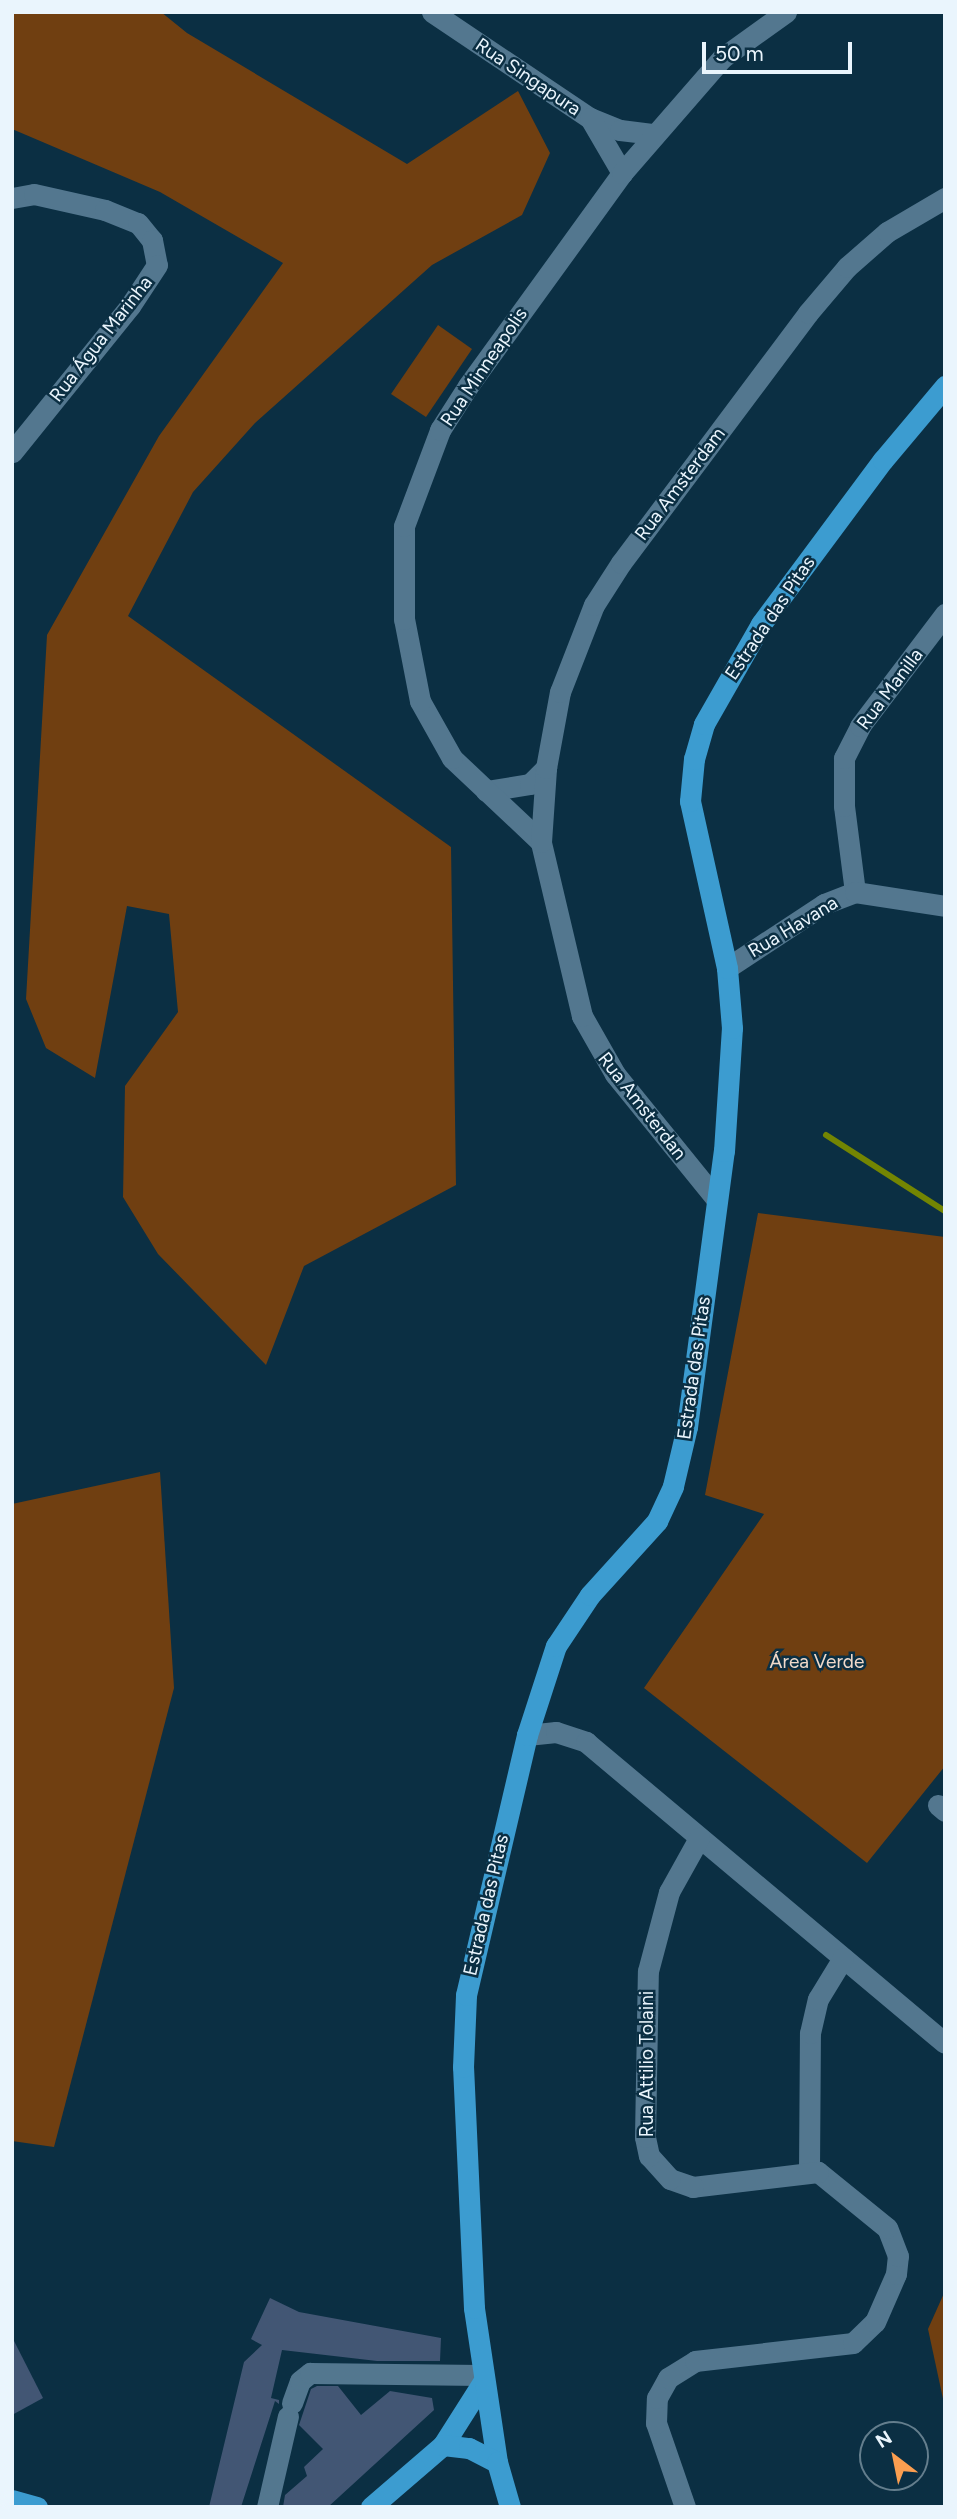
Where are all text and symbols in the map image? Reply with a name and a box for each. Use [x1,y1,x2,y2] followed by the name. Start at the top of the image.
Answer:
[705,28,856,72] scale bar
[471,33,585,121] street label: Rua Singapura
[715,41,764,66] text: 50 m
[45,272,157,406] street label: Rua Água Marinha
[436,303,532,431] street label: Rua Minneapolis
[630,423,730,545] street label: Rua Amsterdam
[720,552,820,684] street label: Estrada das Pitas
[852,644,928,734] street label: Rua Manilla
[744,891,842,963] street label: Rua Havana
[593,1048,691,1164] street label: Rua Amsterdan
[673,1295,715,1441] street label: Estrada das Pitas
[770,1651,864,1673] park label: Área Verde
[459,1832,513,1978] street label: Estrada das Pitas
[636,1991,658,2137] street label: Rua Attilio Tolaini
[859,2421,929,2491] north arrow
[871,2426,896,2453] text: N

